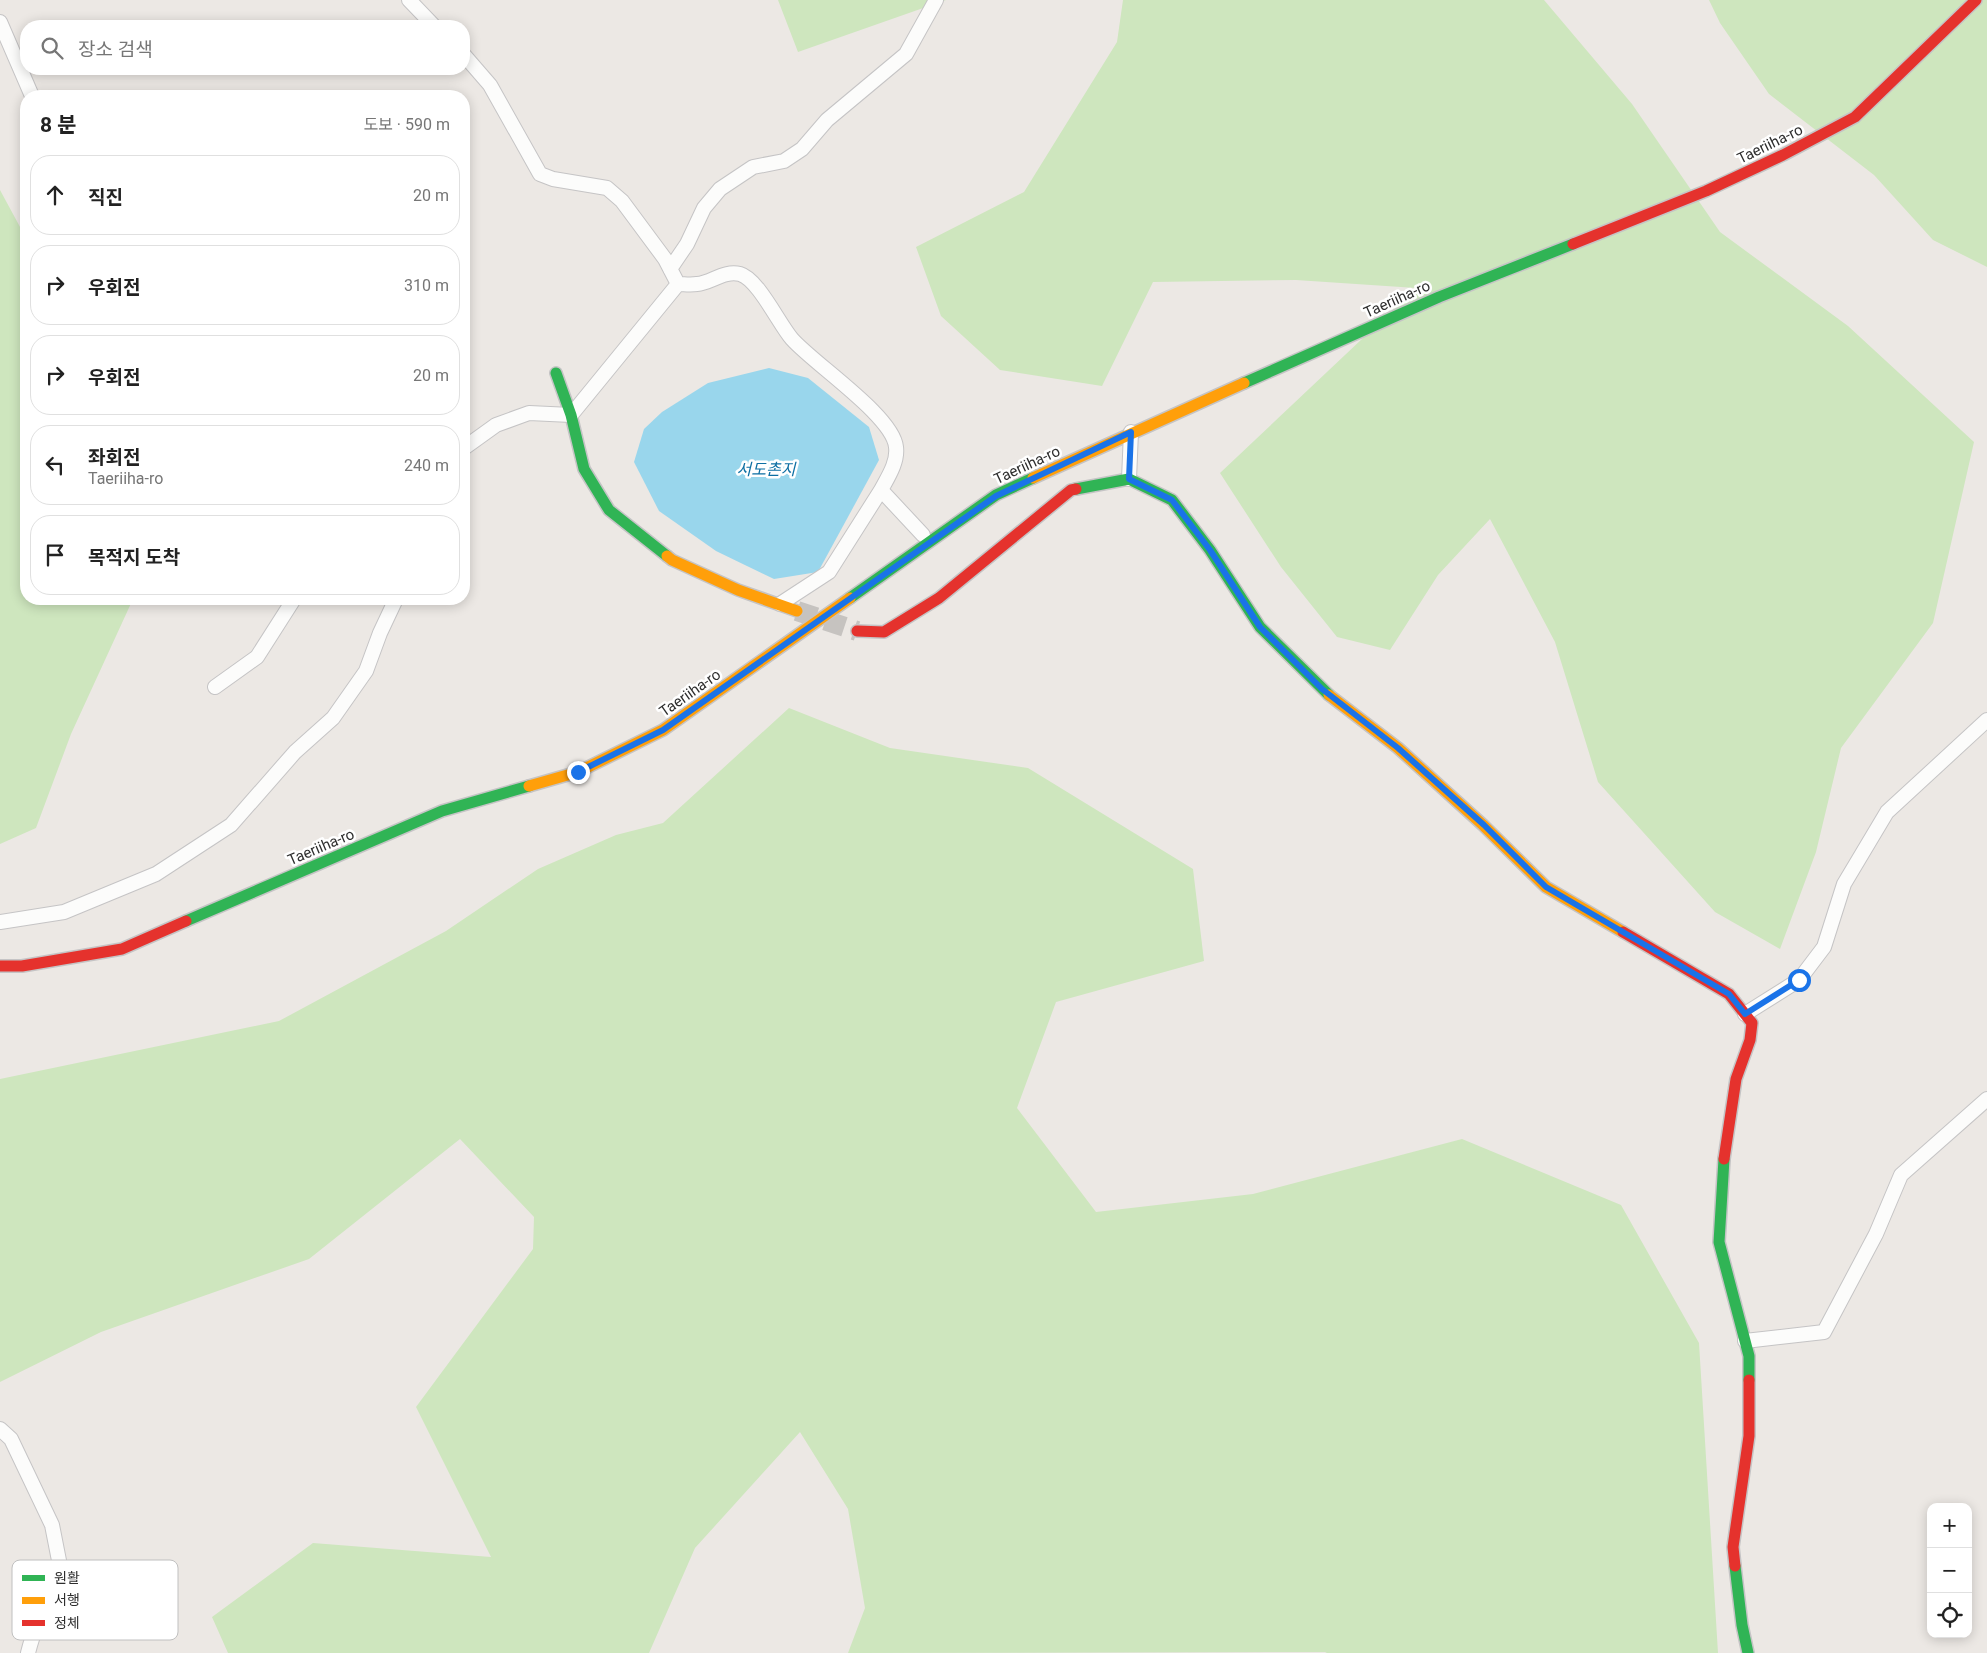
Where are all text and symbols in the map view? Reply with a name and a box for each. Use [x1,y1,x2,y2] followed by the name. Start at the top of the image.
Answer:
[20,20,470,75] search box
[38,34,66,62] icon: search
[78,38,153,61] text: 장소 검색
[40,113,77,137] text: 8 분
[363,115,450,134] text: 도보 · 590 m
[1734,120,1806,168] street label: Taeriiha-ro
[41,181,69,209] icon: ahead
[88,186,123,209] text: 직진
[413,186,449,205] text: 20 m
[41,271,69,299] icon: right
[88,276,140,299] text: 우회전
[404,276,449,295] text: 310 m
[1361,276,1433,322] street label: Taeriiha-ro
[41,361,69,389] icon: right
[88,366,140,389] text: 우회전
[413,366,449,385] text: 20 m
[991,442,1063,488] street label: Taeriiha-ro
[88,446,140,469] text: 좌회전
[41,451,69,479] icon: left
[404,456,449,475] text: 240 m
[737,460,797,479] water label: 서도촌지
[88,469,163,488] text: Taeriiha-ro
[41,541,69,569] icon: arrive
[88,546,180,569] text: 목적지 도착
[656,665,724,721] street label: Taeriiha-ro
[567,761,590,784] route end
[285,825,357,869] street label: Taeriiha-ro
[1788,969,1811,992] route start
[1927,1503,1972,1638] map controls
[1927,1503,1972,1548] button: +
[1927,1548,1972,1593] button: −
[12,1560,178,1640] legend
[54,1570,80,1586] text: 원활
[54,1592,80,1608] text: 서행
[1927,1593,1972,1638] button: locate
[54,1615,80,1631] text: 정체

